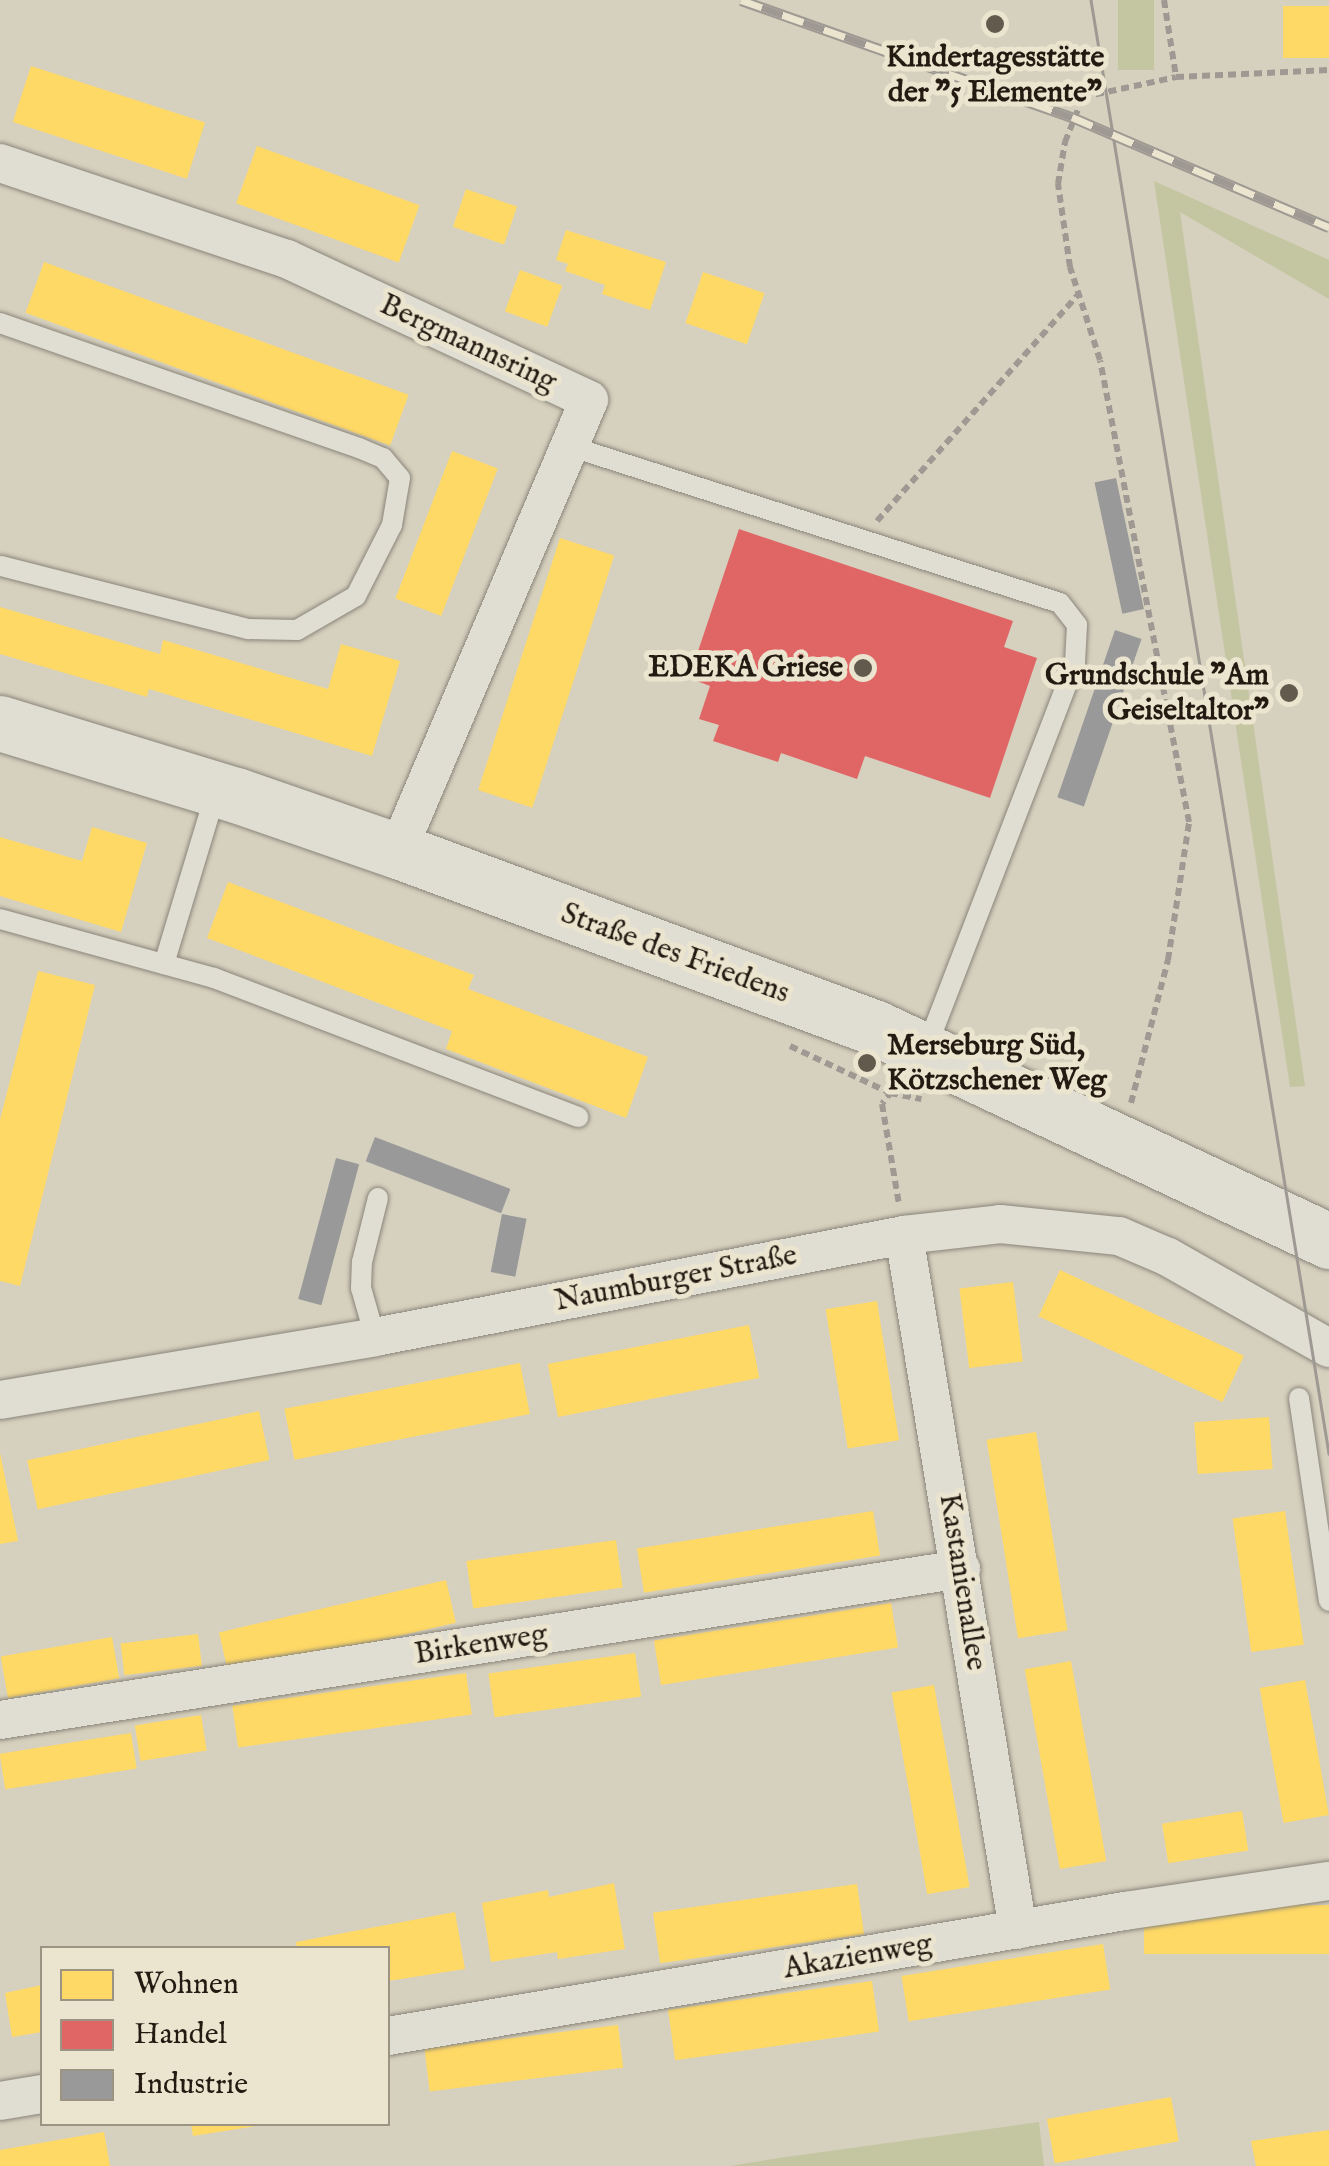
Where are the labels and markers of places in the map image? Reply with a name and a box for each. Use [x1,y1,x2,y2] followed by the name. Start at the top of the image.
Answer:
[984,13,1006,35] marker: Kindertagesstätte der "5 Elemente"
[886,40,1104,110] place label: Kindertagesstätte der "5 Elemente"
[648,650,843,686] place label: EDEKA Griese
[852,657,874,679] marker: EDEKA Griese
[1045,658,1269,728] place label: Grundschule "Am Geiseltaltor"
[1278,682,1300,704] marker: Grundschule "Am Geiseltaltor"
[887,1028,1106,1098] place label: Merseburg Süd, Kötzschener Weg
[856,1052,878,1074] marker: Merseburg Süd, Kötzschener Weg

